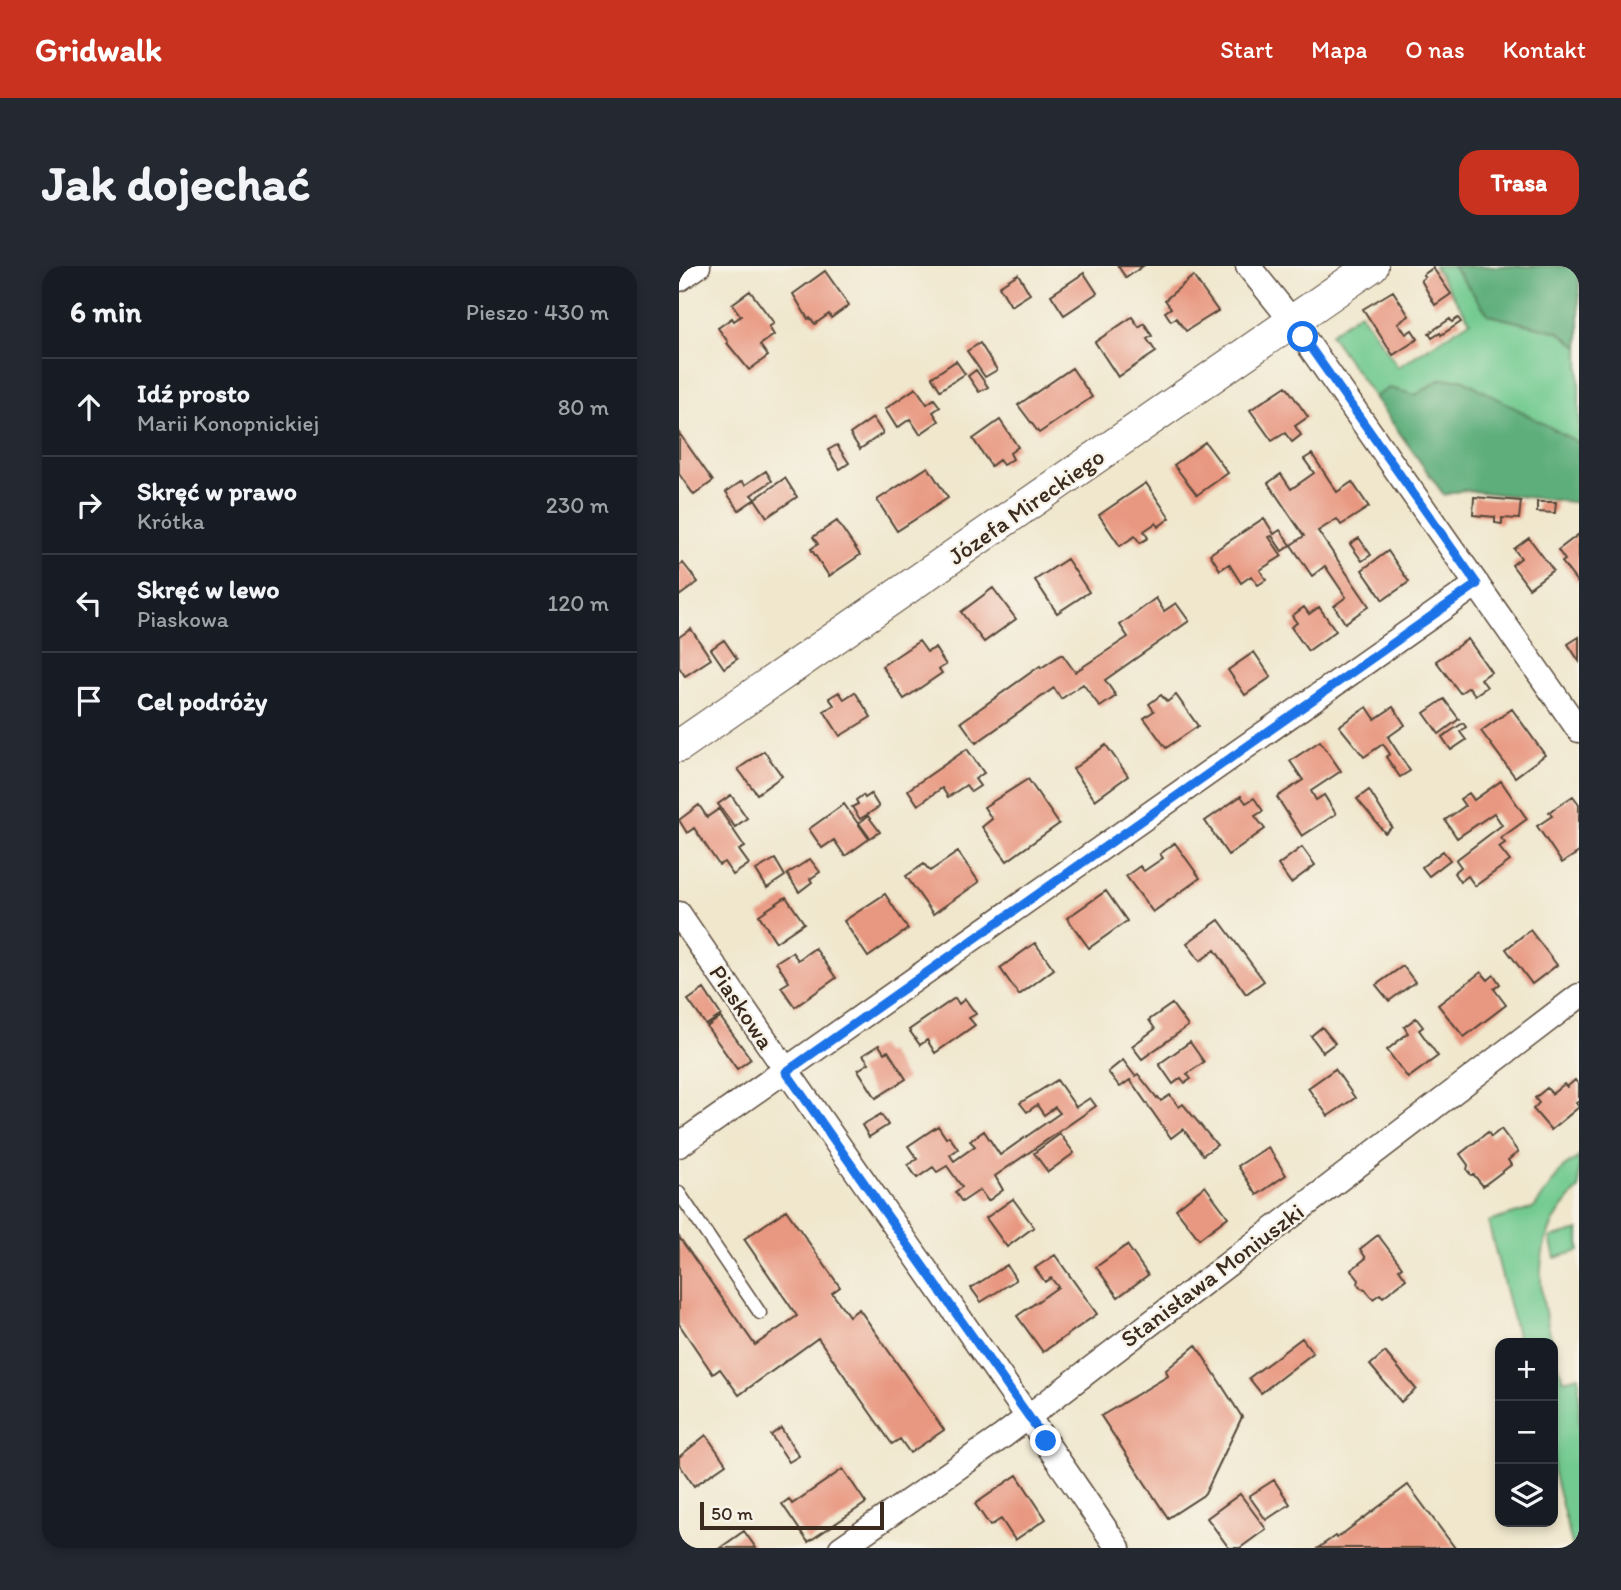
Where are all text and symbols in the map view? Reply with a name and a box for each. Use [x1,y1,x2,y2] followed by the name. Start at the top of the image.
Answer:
[35,30,162,69] text: Gridwalk
[1220,35,1273,64] text: Start
[1311,35,1367,64] text: Mapa
[1405,35,1465,64] text: O nas
[1503,35,1586,64] text: Kontakt
[1459,150,1579,215] button: Trasa
[42,153,310,212] text: Jak dojechać
[70,293,142,330] text: 6 min
[466,298,609,326] text: Pieszo · 430 m
[1287,321,1318,352] route start
[137,377,250,409] text: Idź prosto
[70,388,108,426] icon: ahead
[558,393,609,421] text: 80 m
[137,409,319,437] text: Marii Konopnickiej
[942,441,1110,571] street label: Józefa Mireckiego
[137,475,297,507] text: Skręć w prawo
[70,486,108,524] icon: right
[546,491,609,519] text: 230 m
[137,507,205,535] text: Krótka
[137,573,280,605] text: Skręć w lewo
[70,584,108,622] icon: left
[548,589,609,617] text: 120 m
[137,605,229,633] text: Piaskowa
[70,682,108,720] icon: arrive
[137,685,267,717] text: Cel podróży
[703,959,781,1055] street label: Piaskowa
[1115,1197,1309,1353] street label: Stanisława Moniuszki
[1495,1338,1558,1527] map controls
[1495,1338,1558,1401] button: +
[1495,1401,1558,1464] button: −
[1030,1425,1061,1456] route end
[1495,1464,1558,1527] button: layers
[700,1499,884,1531] scale bar
[711,1502,753,1525] text: 50 m

